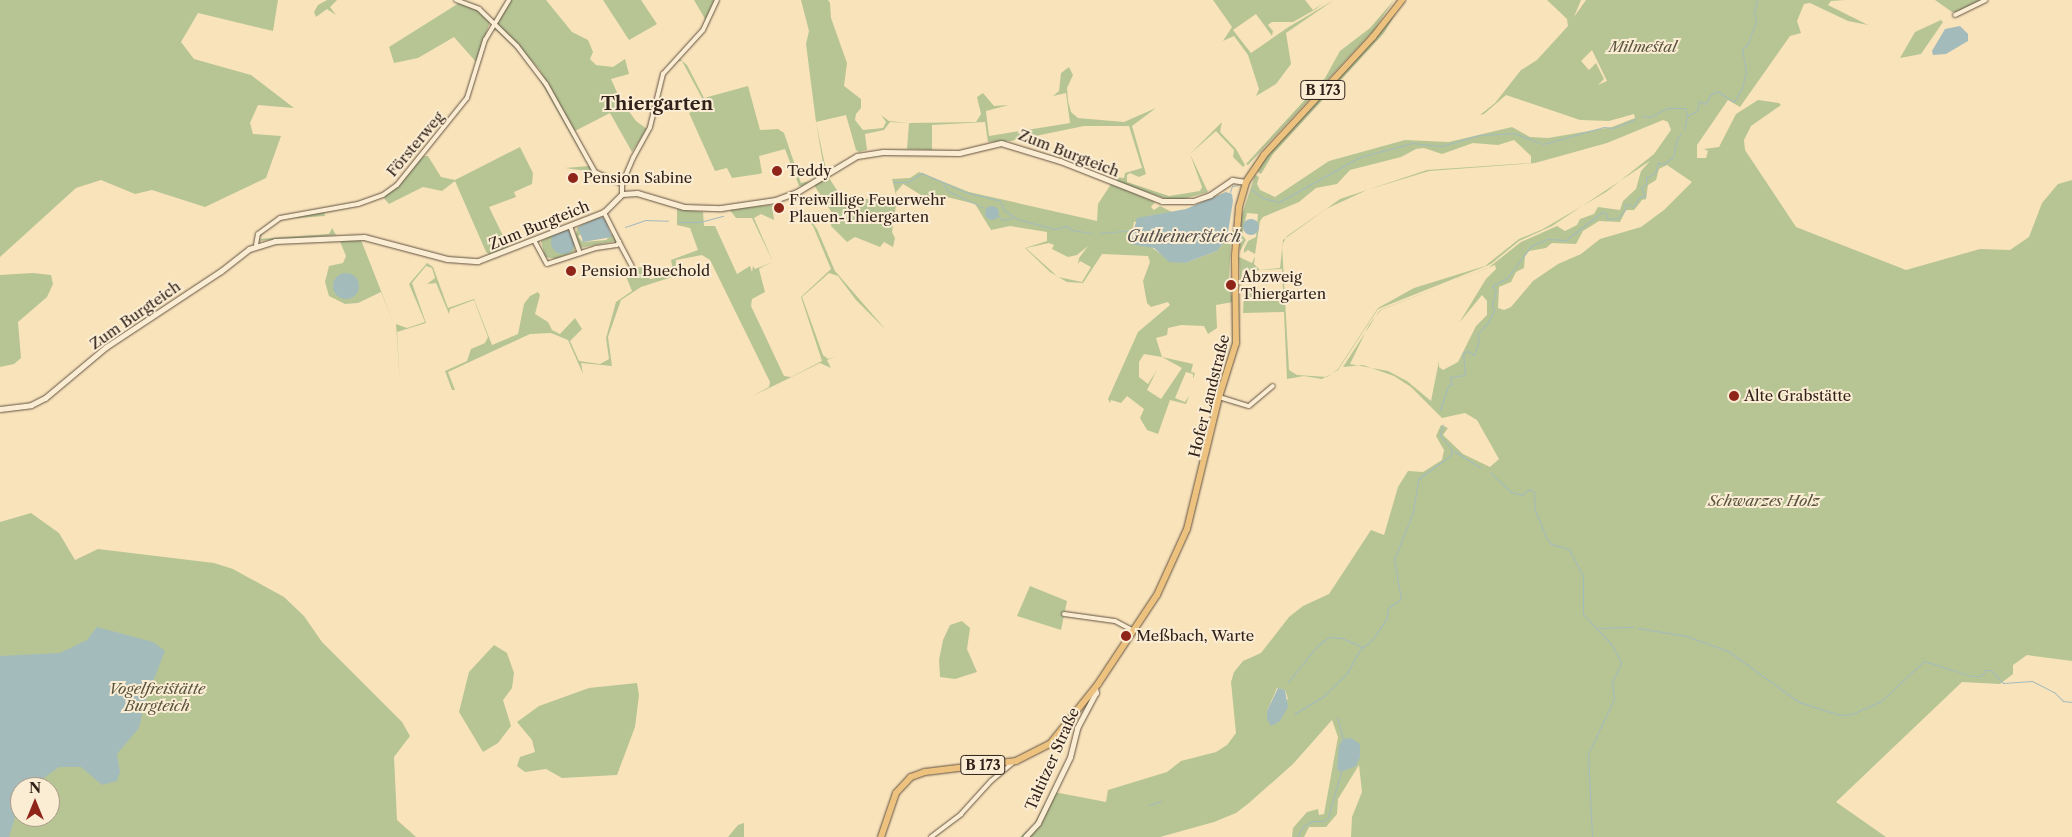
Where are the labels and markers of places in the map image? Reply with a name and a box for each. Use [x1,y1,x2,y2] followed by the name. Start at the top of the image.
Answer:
[787,162,832,180] place label: Teddy
[771,165,783,177] marker: Teddy
[583,169,692,187] place label: Pension Sabine
[567,172,579,184] marker: Pension Sabine
[789,190,946,225] place label: Freiwillige Feuerwehr Plauen-Thiergarten
[773,202,785,214] marker: Freiwillige Feuerwehr Plauen-Thiergarten
[581,262,710,280] place label: Pension Buechold
[565,265,577,277] marker: Pension Buechold
[1241,267,1326,302] place label: Abzweig Thiergarten
[1225,279,1237,291] marker: Abzweig Thiergarten
[1744,387,1851,405] place label: Alte Grabstätte
[1728,390,1740,402] marker: Alte Grabstätte
[1136,627,1255,645] place label: Meßbach, Warte
[1120,630,1132,642] marker: Meßbach, Warte

